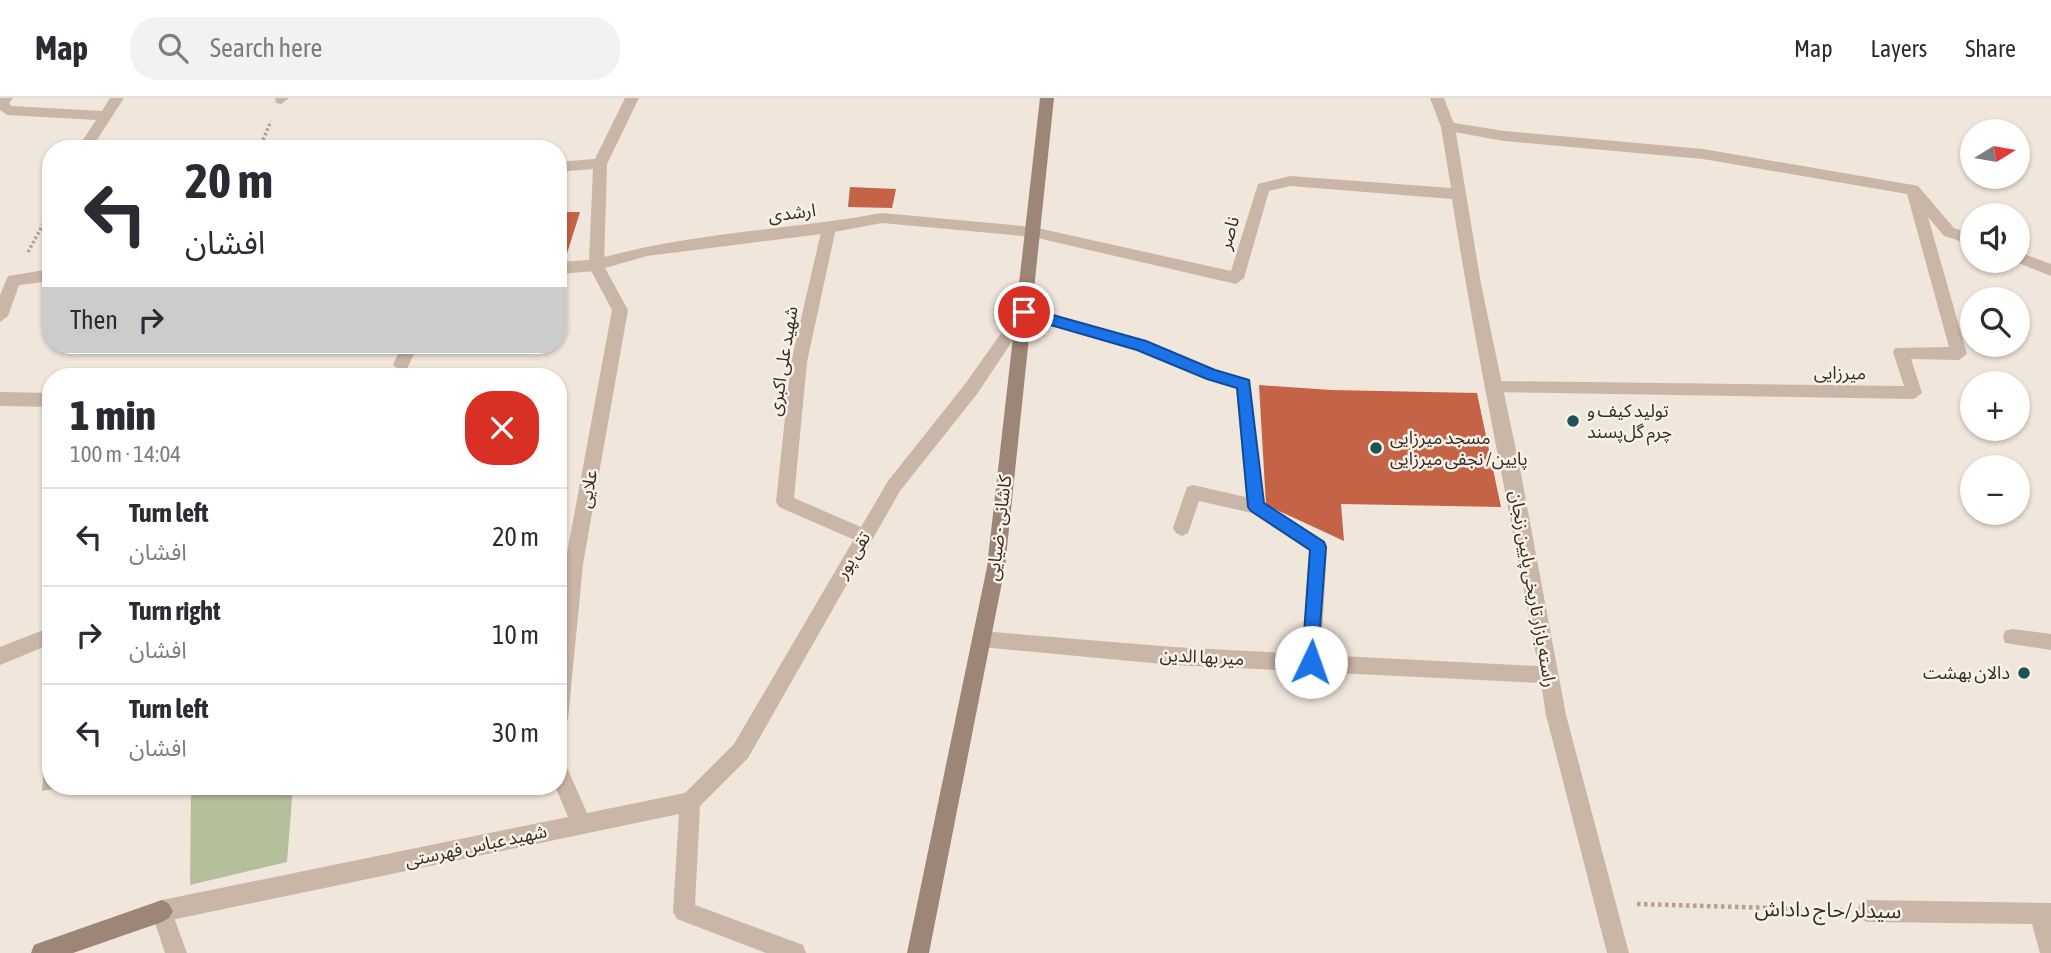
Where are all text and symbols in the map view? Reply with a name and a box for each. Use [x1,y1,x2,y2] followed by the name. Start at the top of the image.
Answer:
[130,17,620,80] search box
[35,29,88,67] text: Map
[154,29,192,67] icon: search
[210,33,322,63] text: Search here
[1794,35,1833,62] text: Map
[1871,35,1927,62] text: Layers
[1965,35,2016,62] text: Share
[1960,119,2030,189] north arrow
[1960,119,2030,525] map controls
[185,152,273,208] text: 20 m
[70,168,161,259] icon: left
[767,199,817,227] street label: ارشدی
[1960,203,2030,273] button: sound
[1214,214,1244,253] street label: ناصر
[185,224,265,261] text: افشان
[994,282,1054,342] pin
[1960,287,2030,357] button: search
[1005,293,1043,331] icon: arrive
[132,301,170,339] icon: right
[70,305,118,335] text: Then
[763,305,803,417] street label: شهید علی اکبری
[1814,362,1866,384] street label: میرزایی
[1960,371,2030,441] button: +
[70,391,156,439] text: 1 min
[465,391,539,465] button: close
[1587,400,1672,446] place label: تولید کیف و چرم گل‌پسند
[1565,413,1581,429] marker: تولید کیف و چرم گل‌پسند
[1390,427,1528,470] place label: مسجد میرزایی پایین/ نجفی میرزایی
[1368,440,1384,456] marker: مسجد میرزایی پایین/ نجفی میرزایی
[70,441,181,467] text: 100 m · 14:04
[1960,455,2030,525] button: −
[574,468,602,510] street label: علایی
[982,473,1016,582] street label: کاشانی - ضیایی
[1505,489,1561,689] street label: راسته بازار تاریخی پایین زنجان
[129,498,209,528] text: Turn left
[70,518,108,556] icon: left
[492,522,539,552] text: 20 m
[830,528,876,583] street label: تقی پور
[129,539,187,565] text: افشان
[129,596,220,626] text: Turn right
[70,616,108,654] icon: right
[492,620,539,650] text: 10 m
[1274,625,1348,699] position arrow
[129,637,187,663] text: افشان
[1159,644,1245,670] street label: میر بها الدین
[1923,662,2010,684] place label: دالان بهشت
[2016,665,2032,681] marker: دالان بهشت
[129,694,209,724] text: Turn left
[70,714,108,752] icon: left
[492,718,539,748] text: 30 m
[129,735,187,761] text: افشان
[403,820,549,872] street label: شهید عباس فهرستی
[1754,896,1901,926] street label: سیدلر/حاج داداش

